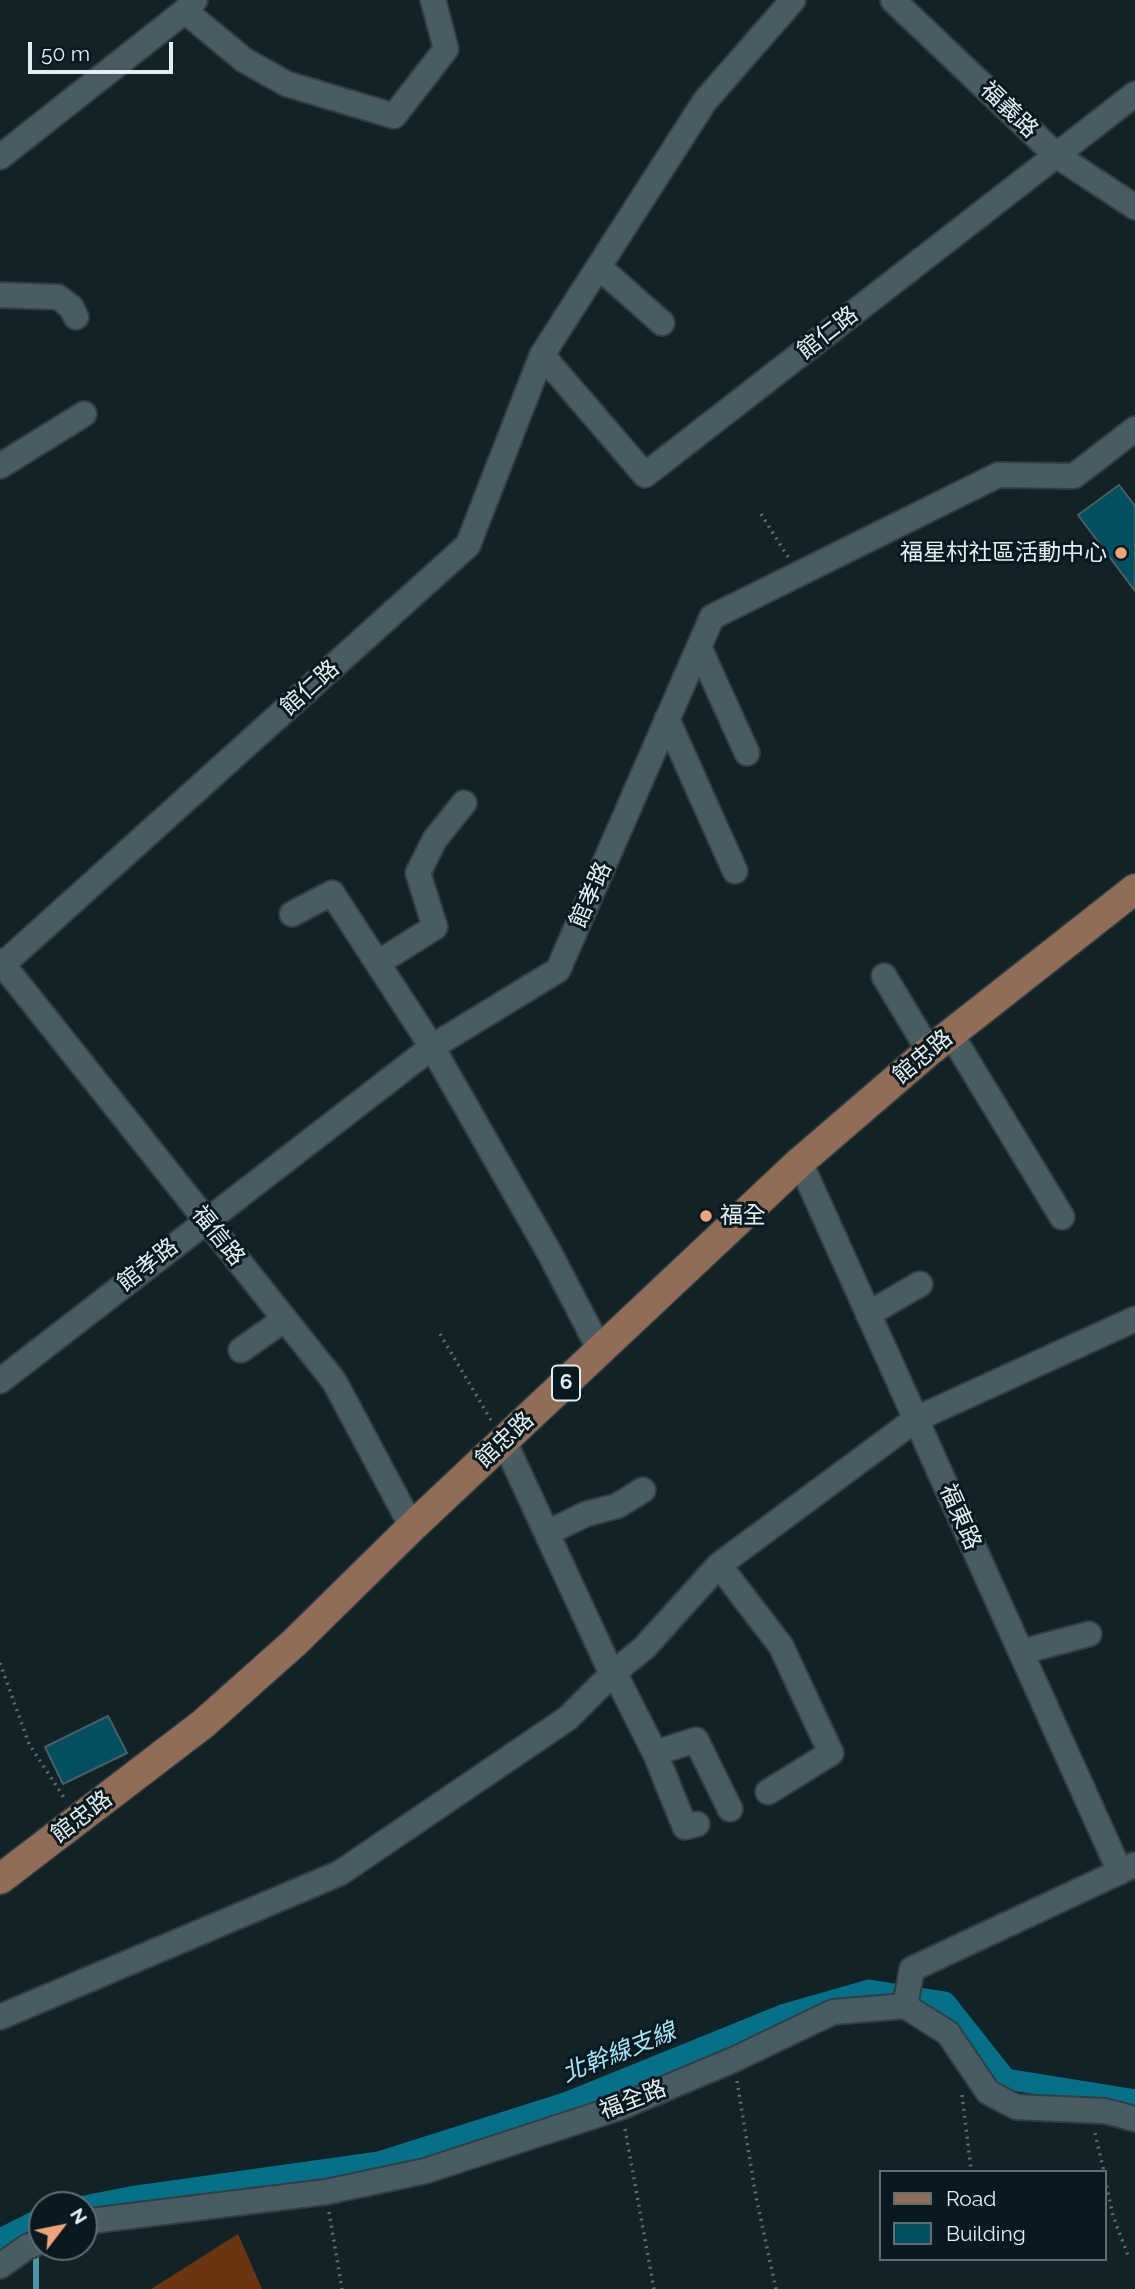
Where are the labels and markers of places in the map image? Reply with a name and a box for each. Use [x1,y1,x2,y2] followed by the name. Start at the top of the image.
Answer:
[900,539,1107,567] place label: 福星村社區活動中心
[1113,545,1129,561] marker: 福星村社區活動中心
[720,1202,766,1230] place label: 福全
[698,1208,714,1224] marker: 福全

